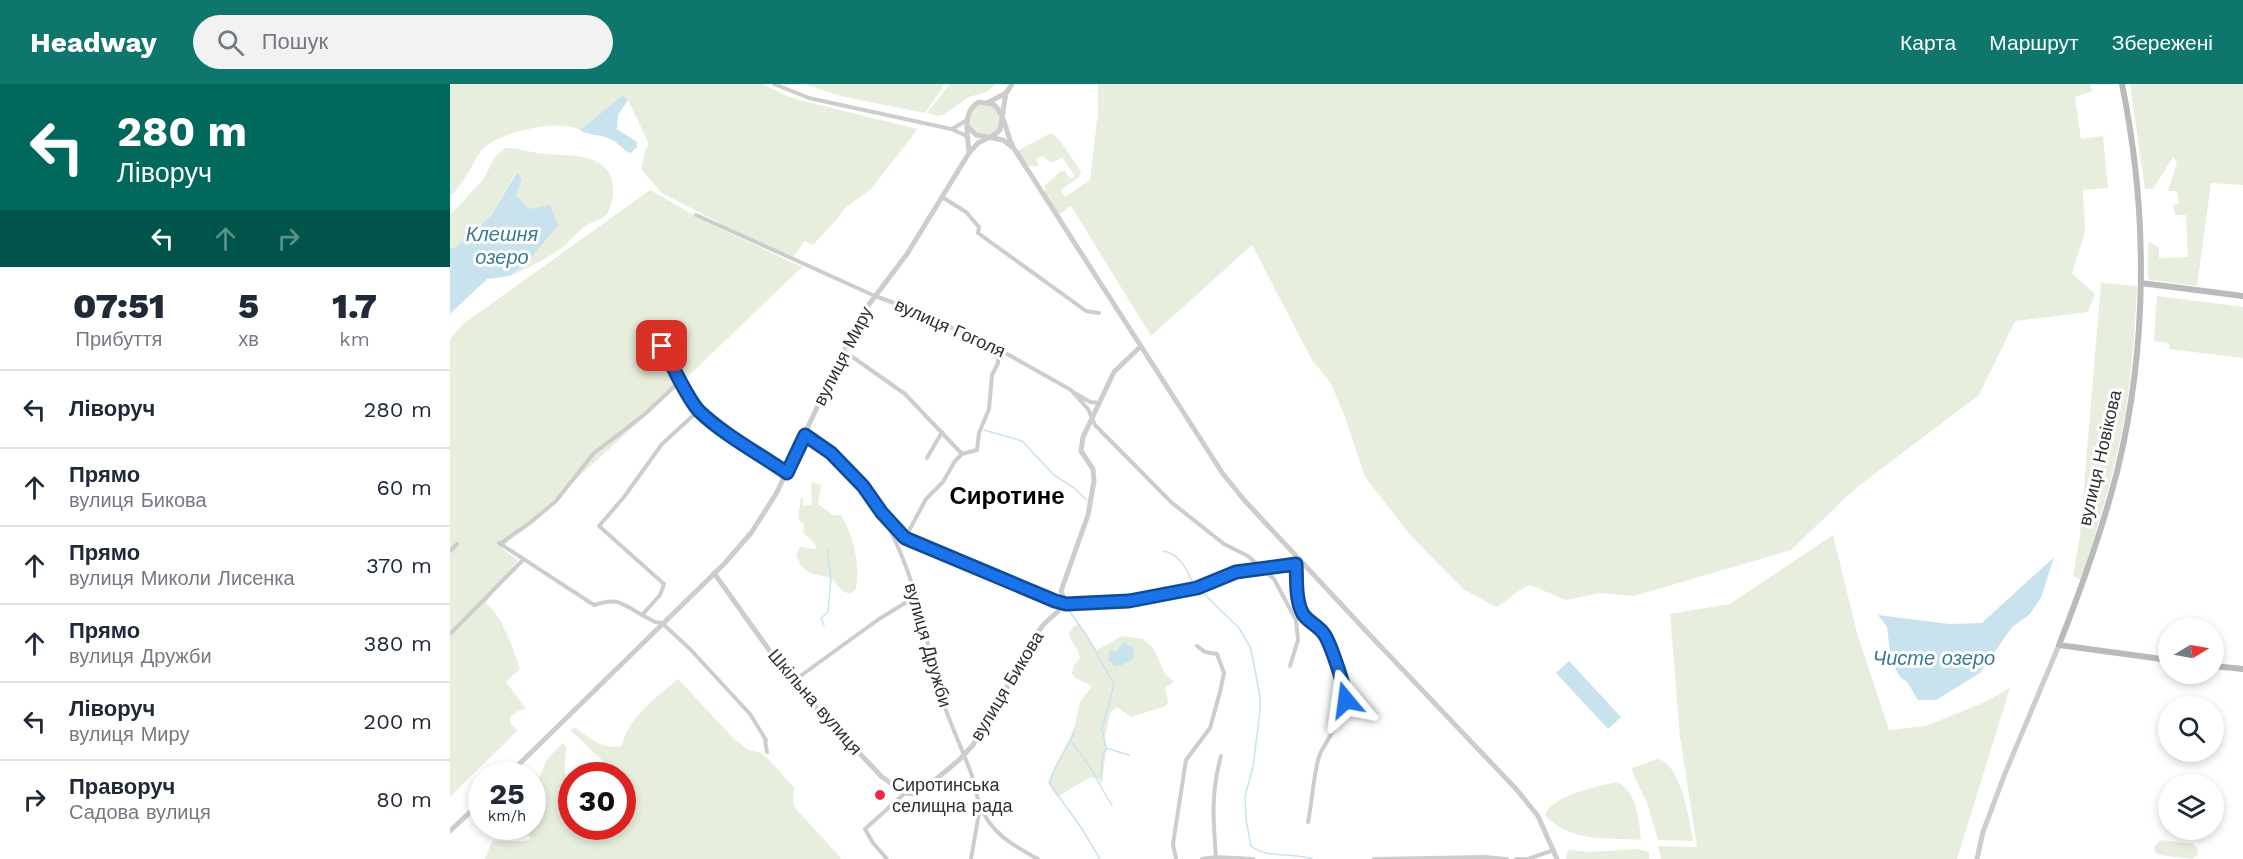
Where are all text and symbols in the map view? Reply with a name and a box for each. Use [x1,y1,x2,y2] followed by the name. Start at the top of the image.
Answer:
[193,15,613,69] search box
[30,26,157,59] text: Headway
[214,26,247,59] icon: search
[262,29,328,54] text: Пошук
[1900,30,1956,55] text: Карта
[1989,30,2079,55] text: Маршрут
[2112,30,2213,55] text: Збережені
[117,107,247,156] text: 280 m
[18,108,96,186] icon: left
[117,157,212,189] text: Ліворуч
[146,222,179,255] icon: left
[209,222,242,255] icon: ahead
[272,222,305,255] icon: right
[466,222,539,269] water label: Клешня озеро
[73,285,165,327] text: 07:51
[238,285,259,327] text: 5
[332,285,377,327] text: 1.7
[892,294,1009,361] street label: вулиця Гоголя
[809,303,877,409] street label: вулиця Миру
[636,320,687,371] pin
[76,327,162,351] text: Прибуття
[238,327,259,351] text: хв
[339,327,370,351] text: km
[645,329,678,362] icon: arrive
[2074,387,2126,528] street label: вулиця Новікова
[18,393,51,426] icon: left
[69,396,155,421] text: Ліворуч
[363,397,432,422] text: 280 m
[69,462,140,487] text: Прямо
[18,471,51,504] icon: ahead
[376,475,432,500] text: 60 m
[949,482,1065,510] district label: Сиротине
[69,488,207,512] text: вулиця Бикова
[69,540,140,565] text: Прямо
[18,549,51,582] icon: ahead
[366,553,432,578] text: 370 m
[69,566,295,590] text: вулиця Миколи Лисенка
[901,580,956,709] street label: вулиця Дружби
[69,618,140,643] text: Прямо
[2158,618,2224,684] north arrow
[2158,618,2224,840] map controls
[966,626,1048,744] street label: вулиця Бикова
[18,627,51,660] icon: ahead
[363,631,432,656] text: 380 m
[69,644,212,668] text: вулиця Дружби
[764,645,867,759] street label: Шкільна вулиця
[1873,646,1995,670] water label: Чисте озеро
[1314,668,1378,732] position arrow
[69,696,155,721] text: Ліворуч
[2158,696,2224,762] button: search
[18,705,51,738] icon: left
[363,709,432,734] text: 200 m
[69,722,189,746] text: вулиця Миру
[558,762,636,840] speed limit sign: 30
[69,774,175,799] text: Праворуч
[892,774,1013,816] place label: Сиротинська селищна рада
[2158,774,2224,840] button: layers
[489,776,525,811] text: 25
[18,783,51,816] icon: right
[376,787,432,812] text: 80 m
[873,788,887,802] marker: Сиротинська селищна рада
[69,800,211,824] text: Садова вулиця
[488,807,526,825] text: km/h

